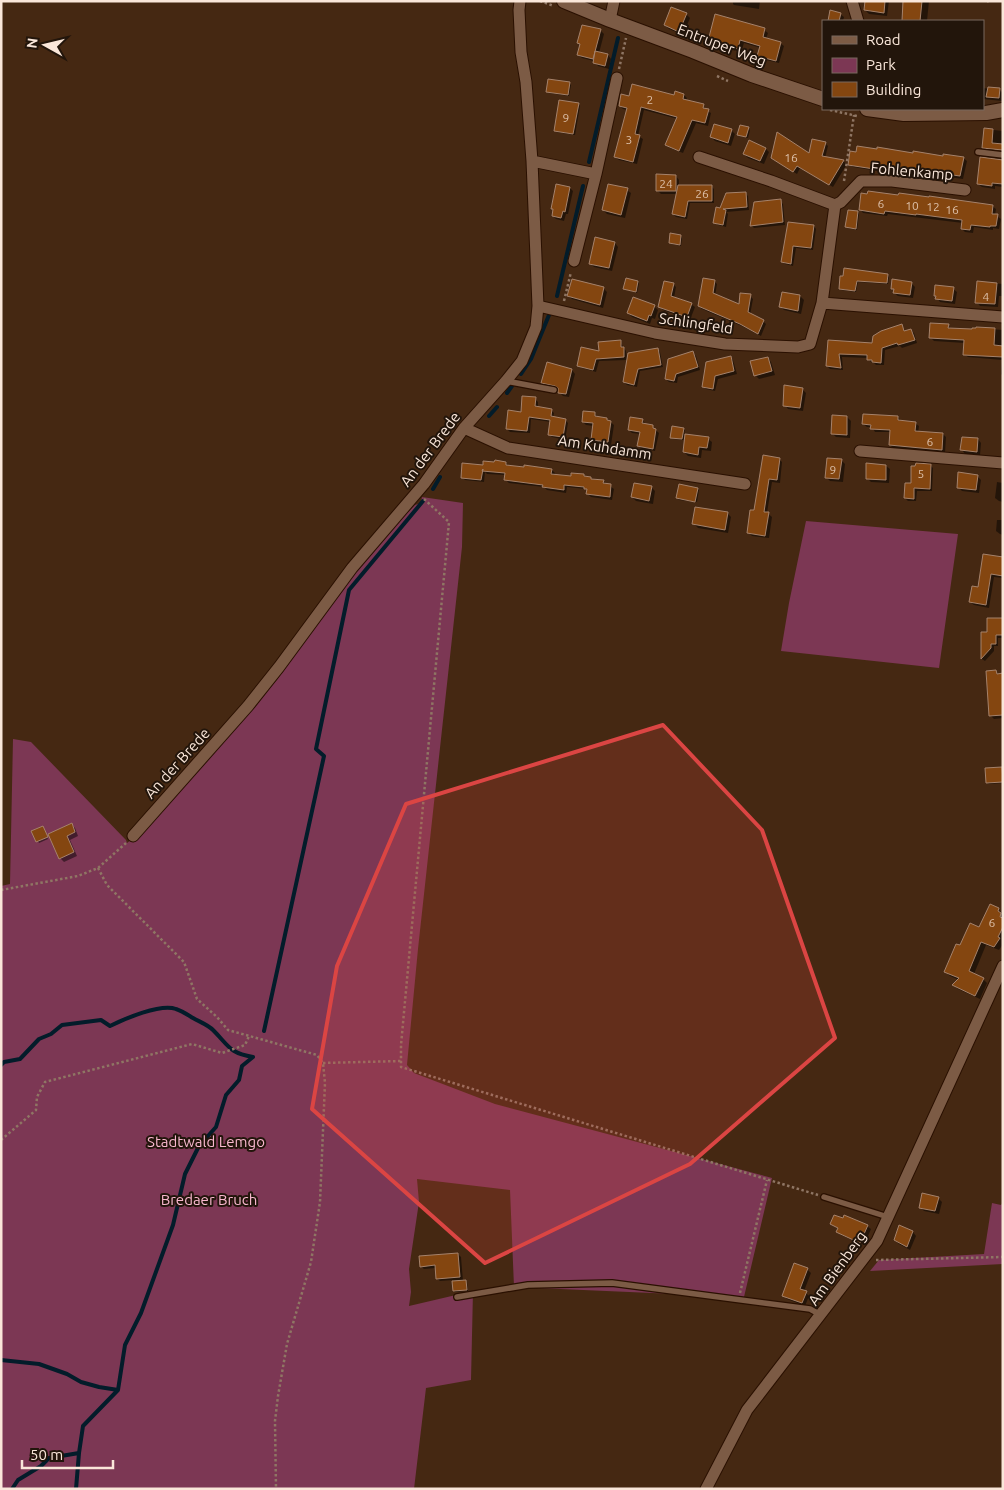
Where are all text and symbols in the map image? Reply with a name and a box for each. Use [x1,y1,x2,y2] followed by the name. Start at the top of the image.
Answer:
[20,20,70,70] north arrow
[675,20,769,70] street label: Entruper Weg
[822,20,984,110] legend
[866,31,901,48] text: Road
[23,37,41,49] text: N
[866,56,896,73] text: Park
[866,81,921,98] text: Building
[647,93,653,106] house number: 2
[563,111,569,124] house number: 9
[626,133,632,146] house number: 3
[784,151,798,164] house number: 16
[870,159,954,183] street label: Fohlenkamp
[659,177,673,190] house number: 24
[695,187,709,200] house number: 26
[878,197,885,210] house number: 6
[905,199,919,212] house number: 10
[926,200,940,213] house number: 12
[945,203,959,216] house number: 16
[983,290,990,303] house number: 4
[658,309,734,337] street label: Schlingfeld
[397,409,463,489] street label: An der Brede
[557,431,653,463] street label: Am Kuhdamm
[927,435,934,448] house number: 6
[830,463,836,476] house number: 9
[918,467,924,480] house number: 5
[141,724,213,802] street label: An der Brede
[989,916,996,929] house number: 6
[147,1133,265,1150] park label: Stadtwald Lemgo
[161,1191,257,1208] park label: Bredaer Bruch
[804,1228,870,1308] street label: Am Bienberg
[22,1438,114,1470] scale bar
[30,1446,63,1463] text: 50 m

